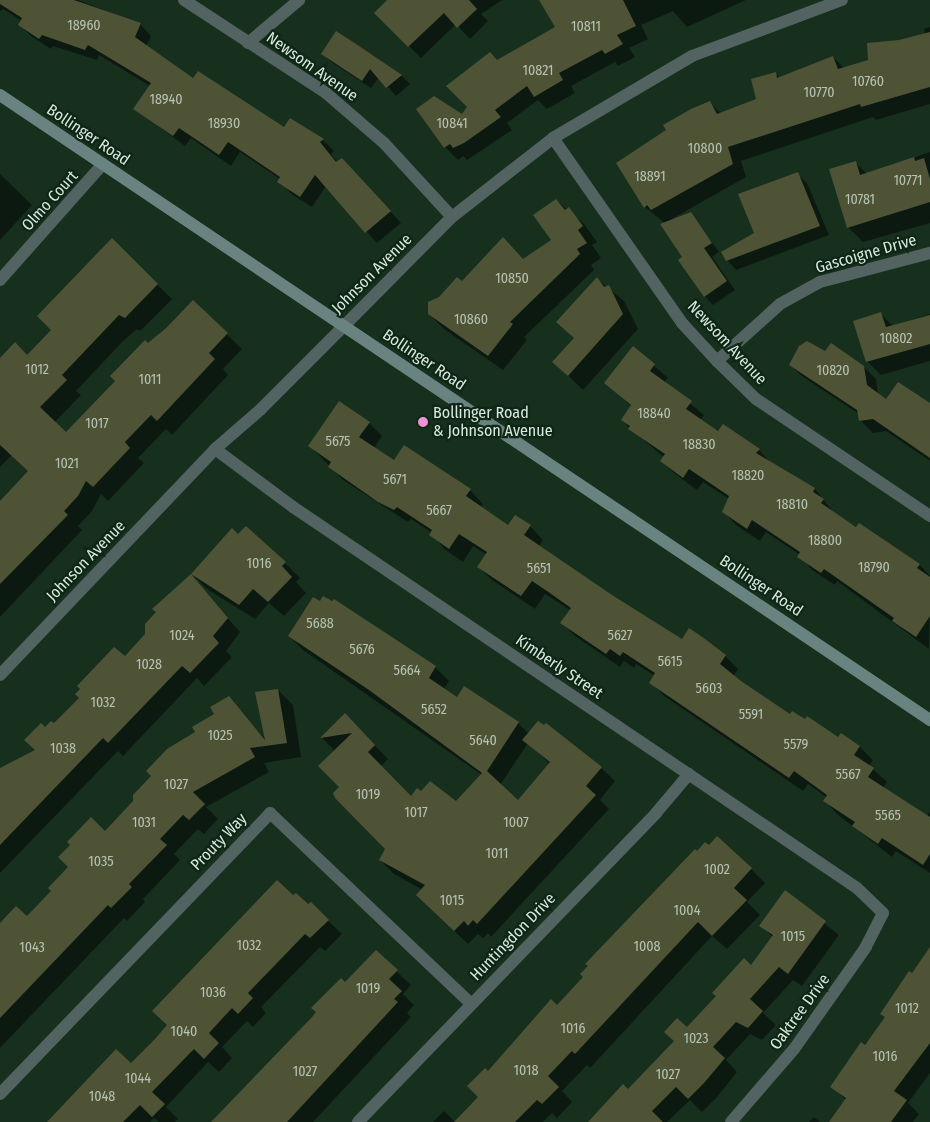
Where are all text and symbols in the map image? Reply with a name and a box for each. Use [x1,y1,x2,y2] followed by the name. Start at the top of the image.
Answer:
[67,18,101,34] house number: 18960
[571,19,601,35] house number: 10811
[262,28,362,106] street label: Newsom Avenue
[523,63,553,79] house number: 10821
[852,74,884,90] house number: 10760
[803,85,835,101] house number: 10770
[149,92,183,108] house number: 18940
[43,100,133,170] street label: Bollinger Road
[208,116,240,132] house number: 18930
[436,116,468,132] house number: 10841
[688,141,722,157] house number: 10800
[18,167,82,235] street label: Olmo Court
[634,169,666,185] house number: 18891
[893,173,923,189] house number: 10771
[845,192,875,208] house number: 10781
[328,230,416,318] street label: Johnson Avenue
[813,230,919,278] street label: Gascoigne Drive
[495,271,529,287] house number: 10850
[683,297,771,389] street label: Newsom Avenue
[454,312,488,328] house number: 10860
[379,325,469,395] street label: Bollinger Road
[879,331,913,347] house number: 10802
[25,362,49,378] house number: 1012
[816,363,850,379] house number: 10820
[138,372,162,388] house number: 1011
[433,403,553,441] place label: Bollinger Road & Johnson Avenue
[637,406,671,422] house number: 18840
[85,416,109,432] house number: 1017
[417,416,429,428] marker: Bollinger Road & Johnson Avenue
[326,434,350,450] house number: 5675
[682,437,716,453] house number: 18830
[55,456,79,472] house number: 1021
[732,468,764,484] house number: 18820
[383,472,407,488] house number: 5671
[776,497,808,513] house number: 18810
[426,503,452,519] house number: 5667
[43,517,129,605] street label: Johnson Avenue
[808,533,842,549] house number: 18800
[716,551,806,621] street label: Bollinger Road
[247,556,271,572] house number: 1016
[858,560,890,576] house number: 18790
[527,561,551,577] house number: 5651
[306,616,334,632] house number: 5688
[169,628,195,644] house number: 1024
[608,628,632,644] house number: 5627
[512,631,606,703] street label: Kimberly Street
[349,642,375,658] house number: 5676
[658,654,682,670] house number: 5615
[136,657,162,673] house number: 1028
[393,663,421,679] house number: 5664
[696,681,722,697] house number: 5603
[91,695,115,711] house number: 1032
[421,702,447,718] house number: 5652
[739,707,763,723] house number: 5591
[207,728,233,744] house number: 1025
[469,733,497,749] house number: 5640
[784,737,808,753] house number: 5579
[50,741,76,757] house number: 1038
[835,767,861,783] house number: 5567
[164,777,188,793] house number: 1027
[356,787,380,803] house number: 1019
[404,805,428,821] house number: 1017
[875,808,901,824] house number: 5565
[187,809,251,875] street label: Prouty Way
[132,815,156,831] house number: 1031
[503,815,529,831] house number: 1007
[485,846,509,862] house number: 1011
[88,854,114,870] house number: 1035
[704,862,730,878] house number: 1002
[466,889,560,985] street label: Huntingdon Drive
[440,893,464,909] house number: 1015
[674,903,700,919] house number: 1004
[781,929,805,945] house number: 1015
[237,938,261,954] house number: 1032
[633,939,661,955] house number: 1008
[19,940,45,956] house number: 1043
[766,970,834,1054] street label: Oaktree Drive
[356,981,380,997] house number: 1019
[200,985,226,1001] house number: 1036
[895,1001,919,1017] house number: 1012
[561,1021,585,1037] house number: 1016
[171,1024,197,1040] house number: 1040
[683,1031,709,1047] house number: 1023
[873,1049,897,1065] house number: 1016
[514,1063,538,1079] house number: 1018
[293,1064,317,1080] house number: 1027
[656,1067,680,1083] house number: 1027
[125,1071,151,1087] house number: 1044
[89,1089,115,1105] house number: 1048

